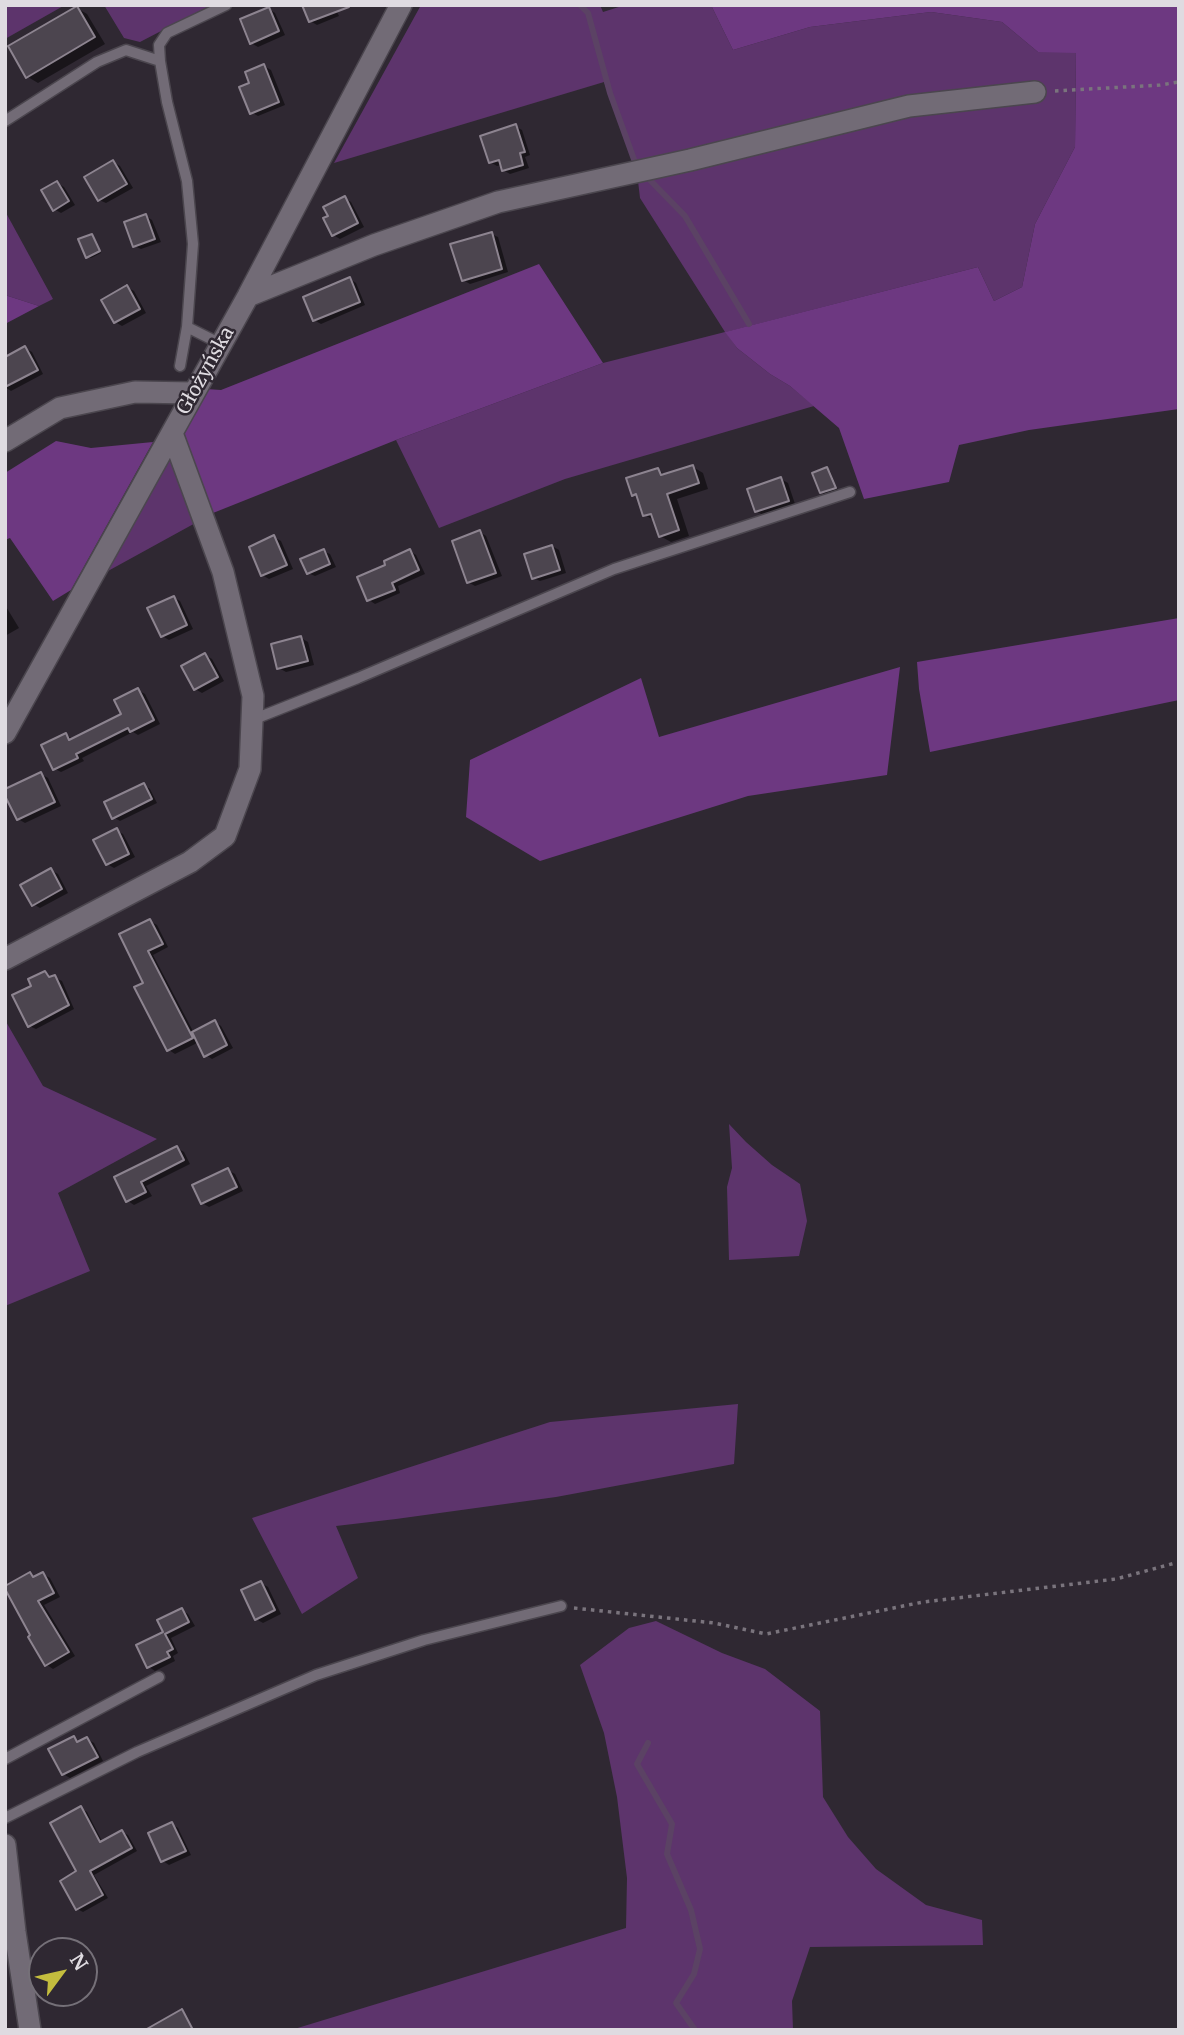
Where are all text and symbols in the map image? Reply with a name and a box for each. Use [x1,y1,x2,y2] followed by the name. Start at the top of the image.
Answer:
[173,323,239,419] street label: Głożyńska
[28,1937,98,2007] north arrow
[65,1949,93,1974] text: N

